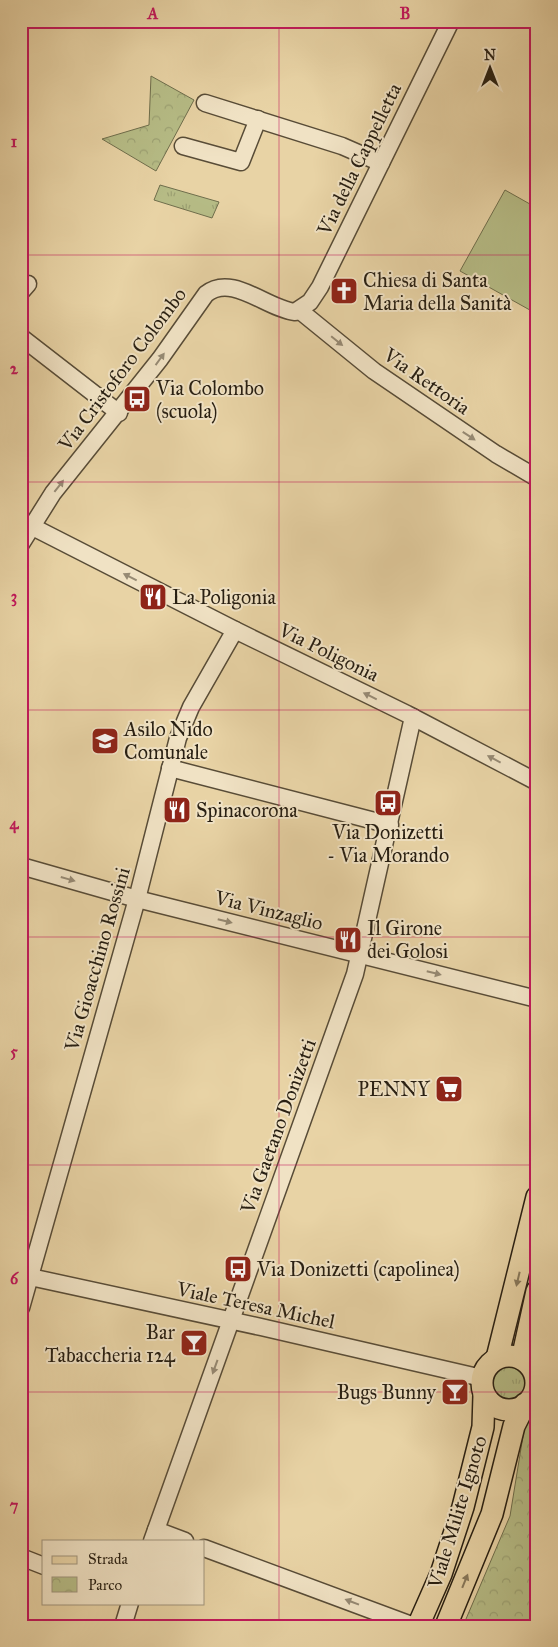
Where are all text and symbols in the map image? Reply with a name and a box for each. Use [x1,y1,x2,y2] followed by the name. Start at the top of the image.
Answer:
[147,4,159,23] text: A
[400,4,410,23] text: B
[466,42,516,92] north arrow
[484,47,496,64] text: N
[311,79,406,240] street label: Via della Cappelletta
[11,132,18,151] text: 1
[363,268,512,315] place label: Chiesa di Santa Maria della Sanità
[329,276,359,306] church icon: Chiesa di Santa Maria della Sanità
[52,283,191,456] street label: Via Cristoforo Colombo
[330,336,343,347] one-way arrow
[378,342,475,420] street label: Via Rettoria
[155,352,165,366] one-way arrow
[10,359,19,378] text: 2
[155,376,264,424] place label: Via Colombo (scuola)
[122,384,152,414] bus stop icon: Via Colombo (scuola)
[462,431,475,440] one-way arrow
[53,480,64,493] one-way arrow
[123,573,137,581] one-way arrow
[138,582,168,612] restaurant icon: La Poligonia
[172,585,276,610] place label: La Poligonia
[11,587,17,607] text: 3
[274,617,384,688] street label: Via Poligonia
[363,691,377,699] one-way arrow
[123,717,213,764] place label: Asilo Nido Comunale
[90,726,120,756] school or university icon: Asilo Nido Comunale
[486,755,501,763] one-way arrow
[373,788,403,818] bus stop icon: Via Donizetti - Via Morando
[162,795,192,825] restaurant icon: Spinacorona
[196,798,298,822] place label: Spinacorona
[10,814,20,834] text: 4
[327,820,449,867] place label: Via Donizetti - Via Morando
[59,864,135,1055] street label: Via Gioacchino Rossini
[61,876,76,884] one-way arrow
[211,885,325,936] street label: Via Vinzaglio
[367,916,449,963] place label: Il Girone dei Golosi
[218,917,233,925] one-way arrow
[333,925,363,955] restaurant icon: Il Girone dei Golosi
[426,970,441,978] one-way arrow
[235,1035,321,1218] street label: Via Gaetano Donizetti
[10,1042,18,1061] text: 5
[434,1074,464,1104] supermarket icon: PENNY
[358,1077,431,1101] place label: PENNY
[223,1254,253,1284] bus stop icon: Via Donizetti (capolinea)
[256,1257,460,1282] place label: Via Donizetti (capolinea)
[10,1269,19,1288] text: 6
[514,1271,522,1286] one-way arrow
[174,1276,338,1334] street label: Viale Teresa Michel
[45,1320,176,1367] place label: Bar Tabaccheria 124
[179,1328,209,1358] bar icon: Bar Tabaccheria 124
[211,1359,218,1374] one-way arrow
[440,1377,470,1407] bar icon: Bugs Bunny
[337,1380,437,1405] place label: Bugs Bunny
[422,1433,493,1593] street label: Viale Milite Ignoto
[10,1496,19,1515] text: 7
[42,1540,205,1604] legend
[88,1550,128,1568] text: Strada
[461,1573,469,1588] one-way arrow
[88,1576,123,1594] text: Parco
[344,1598,359,1606] one-way arrow

